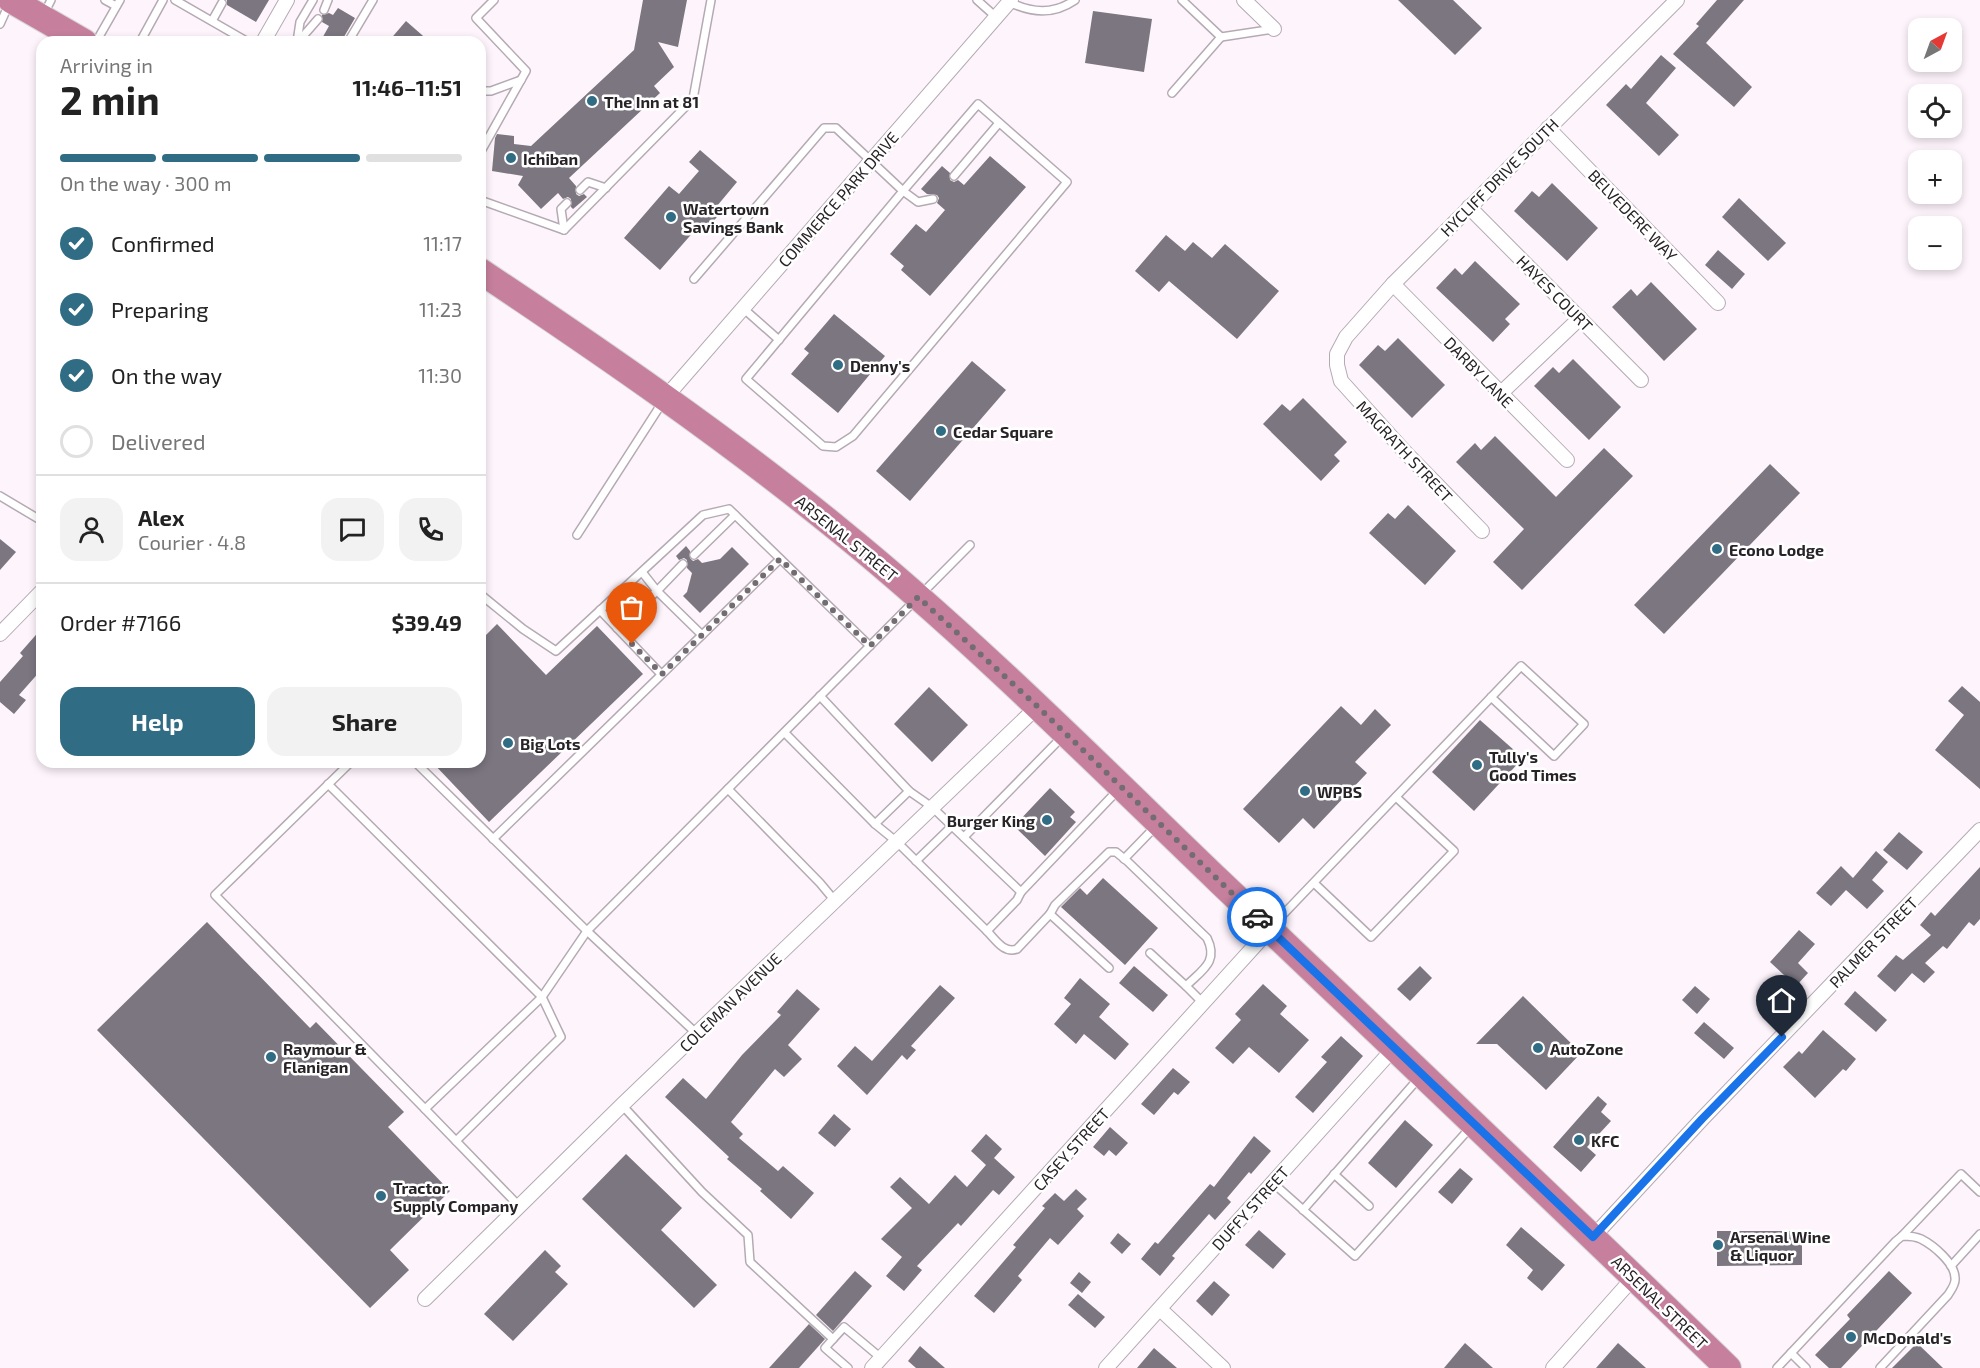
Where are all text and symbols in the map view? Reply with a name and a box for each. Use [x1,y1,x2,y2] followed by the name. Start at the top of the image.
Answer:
[1908,18,1962,72] north arrow
[1908,18,1962,270] map controls
[60,53,153,77] text: Arriving in
[352,74,462,100] text: 11:46–11:51
[60,76,160,123] text: 2 min
[1908,84,1962,138] button: locate
[604,92,699,111] place label: The Inn at 81
[585,94,599,108] marker: The Inn at 81
[1436,114,1562,240] street label: HYCLIFF DRIVE SOUTH
[774,127,902,271] street label: COMMERCE PARK DRIVE
[523,149,578,168] place label: Ichiban
[1908,150,1962,204] button: +
[504,151,518,165] marker: Ichiban
[1585,165,1681,265] street label: BELVEDERE WAY
[60,171,232,195] text: On the way · 300 m
[683,199,784,236] place label: Watertown Savings Bank
[664,210,678,224] marker: Watertown Savings Bank
[1908,216,1962,270] button: −
[60,227,93,260] icon: check
[111,230,215,256] text: Confirmed
[423,231,462,255] text: 11:17
[1513,251,1597,335] street label: HAYES COURT
[60,293,93,326] icon: check
[111,296,209,322] text: Preparing
[419,297,462,321] text: 11:23
[1441,333,1517,411] street label: DARBY LANE
[850,356,910,376] place label: Denny's
[831,358,845,372] marker: Denny's
[60,359,93,392] icon: check
[111,362,222,388] text: On the way
[418,363,462,387] text: 11:30
[1353,396,1457,506] street label: MAGRATH STREET
[953,422,1053,441] place label: Cedar Square
[934,424,948,438] marker: Cedar Square
[111,428,206,454] text: Delivered
[792,491,902,585] street label: ARSENAL STREET
[60,498,123,561] button: person
[321,498,384,561] button: chat
[399,498,462,561] button: phone
[138,504,184,530] text: Alex
[138,530,246,554] text: Courier · 4.8
[1729,540,1824,559] place label: Econo Lodge
[1710,542,1724,556] marker: Econo Lodge
[606,582,657,644] pin
[615,591,648,624] icon: bag
[60,609,181,635] text: Order #7166
[392,609,462,635] text: $39.49
[60,687,255,756] button: Help
[267,687,462,756] button: Share
[520,734,580,753] place label: Big Lots
[501,736,515,750] marker: Big Lots
[1489,747,1577,784] place label: Tully's Good Times
[1470,758,1484,772] marker: Tully's Good Times
[1317,782,1362,801] place label: WPBS
[1298,784,1312,798] marker: WPBS
[947,811,1036,830] place label: Burger King
[1040,813,1054,827] marker: Burger King
[1227,887,1287,947] courier
[1825,893,1921,991] street label: PALMER STREET
[1241,901,1274,934] icon: car
[675,949,785,1055] street label: COLEMAN AVENUE
[1756,975,1807,1037] pin
[1765,984,1798,1017] icon: home
[283,1039,367,1076] place label: Raymour & Flanigan
[1550,1039,1623,1058] place label: AutoZone
[1531,1041,1545,1055] marker: AutoZone
[264,1050,278,1064] marker: Raymour & Flanigan
[1029,1104,1113,1194] street label: CASEY STREET
[1591,1131,1619,1150] place label: KFC
[1572,1133,1586,1147] marker: KFC
[1207,1162,1293,1254] street label: DUFFY STREET
[393,1178,518,1216] place label: Tractor Supply Company
[374,1189,388,1203] marker: Tractor Supply Company
[1730,1227,1830,1264] place label: Arsenal Wine & Liquor
[1711,1238,1725,1252] marker: Arsenal Wine & Liquor
[1608,1251,1712,1353] street label: ARSENAL STREET
[1863,1328,1952,1347] place label: McDonald's
[1844,1330,1858,1344] marker: McDonald's

